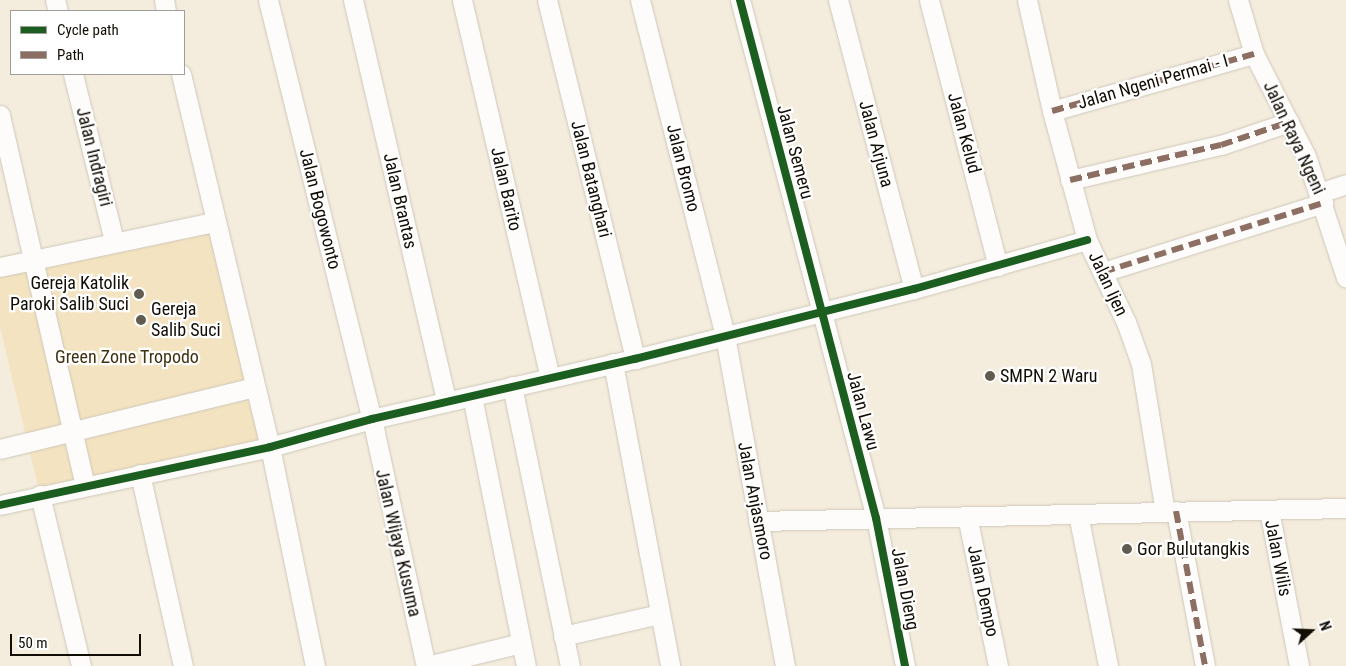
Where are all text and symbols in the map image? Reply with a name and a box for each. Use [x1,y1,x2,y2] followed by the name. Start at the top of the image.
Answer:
[10,10,185,75] legend
[57,21,119,39] text: Cycle path
[57,46,84,64] text: Path
[1075,50,1231,114] street label: Jalan Ngeni Permai - I
[1258,78,1330,198] street label: Jalan Raya Ngeni
[943,90,985,176] street label: Jalan Kelud
[854,98,898,190] street label: Jalan Arjuna
[772,102,818,202] street label: Jalan Semeru
[71,105,117,209] street label: Jalan Indragiri
[566,118,616,240] street label: Jalan Batanghari
[662,122,704,214] street label: Jalan Bromo
[486,145,526,233] street label: Jalan Barito
[295,147,345,271] street label: Jalan Bogowonto
[379,151,421,251] street label: Jalan Brantas
[1084,248,1132,320] street label: Jalan Ijen
[10,273,129,316] place label: Gereja Katolik Paroki Salib Suci
[133,288,145,300] marker: Gereja Katolik Paroki Salib Suci
[151,299,221,342] place label: Gereja Salib Suci
[135,314,147,326] marker: Gereja Salib Suci
[55,346,199,368] park label: Green Zone Tropodo
[1000,365,1097,387] place label: SMPN 2 Waru
[842,369,884,453] street label: Jalan Lawu
[984,370,996,382] marker: SMPN 2 Waru
[733,440,777,562] street label: Jalan Anjasmoro
[371,467,425,619] street label: Jalan Wijaya Kusuma
[1260,518,1296,598] street label: Jalan Wilis
[1137,538,1250,560] place label: Gor Bulutangkis
[963,543,1003,639] street label: Jalan Dempo
[1121,543,1133,555] marker: Gor Bulutangkis
[886,546,924,632] street label: Jalan Dieng
[1286,606,1336,656] north arrow
[1316,619,1334,633] text: N
[12,624,144,656] scale bar
[18,634,48,652] text: 50 m

